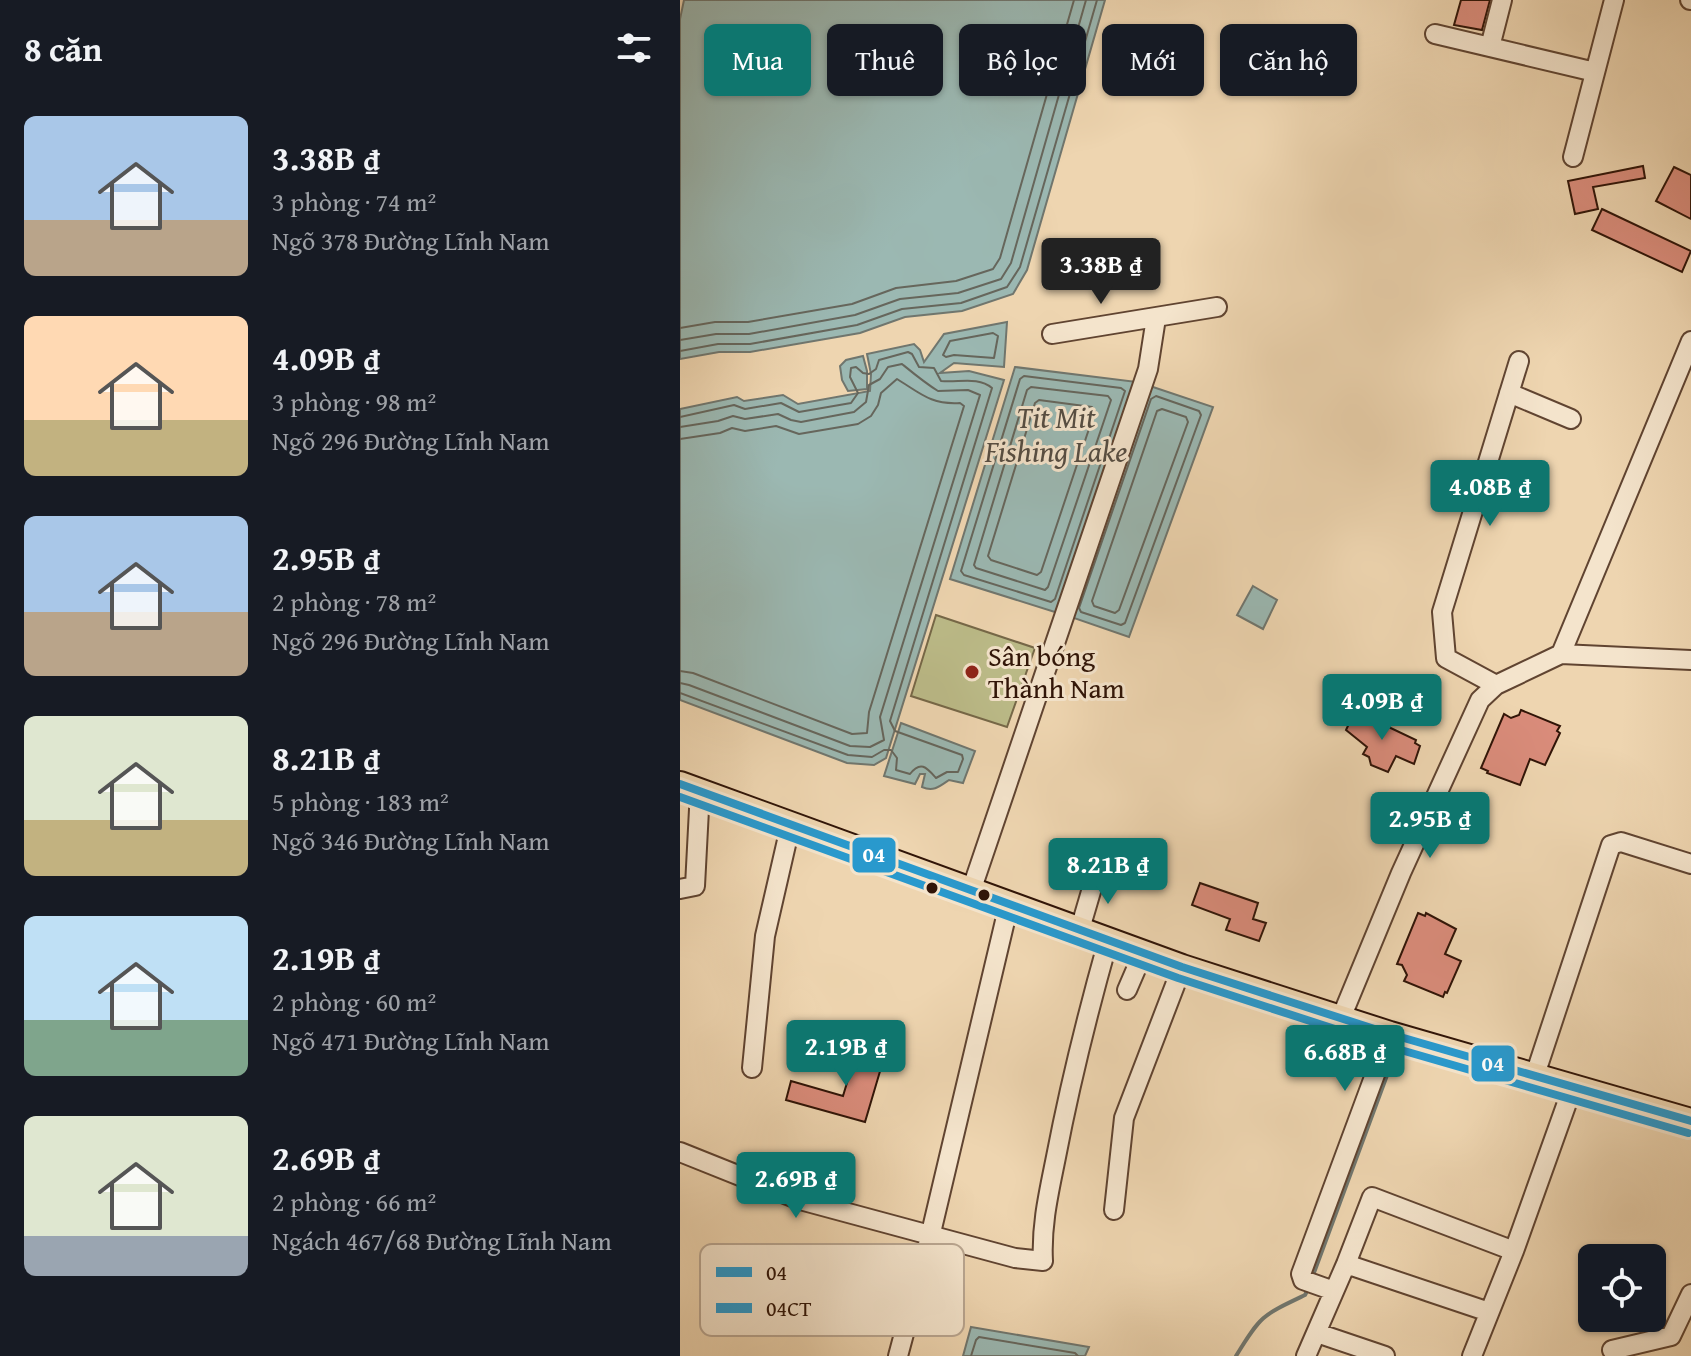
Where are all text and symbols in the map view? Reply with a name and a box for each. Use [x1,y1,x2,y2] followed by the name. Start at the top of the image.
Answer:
[24,24,102,73] text: 8 căn
[704,24,811,96] chip: Mua
[827,24,943,96] chip: Thuê
[959,24,1086,96] chip: Bộ lọc
[1102,24,1204,96] chip: Mới
[1220,24,1357,96] chip: Căn hộ
[612,26,656,70] icon: filters
[272,133,381,182] text: 3.38B ₫
[88,148,184,244] icon: home
[272,182,436,221] text: 3 phòng · 74 m²
[272,221,550,260] text: Ngõ 378 Đường Lĩnh Nam
[1027,238,1175,306] pin: 3.38B ₫
[1059,244,1143,283] text: 3.38B ₫
[272,333,381,382] text: 4.09B ₫
[88,348,184,444] icon: home
[272,382,436,421] text: 3 phòng · 98 m²
[984,395,1127,473] water label: Tit Mit Fishing Lake
[272,421,550,460] text: Ngõ 296 Đường Lĩnh Nam
[1416,460,1564,528] pin: 4.08B ₫
[1448,466,1532,505] text: 4.08B ₫
[272,533,381,582] text: 2.95B ₫
[88,548,184,644] icon: home
[272,582,436,621] text: 2 phòng · 78 m²
[272,621,550,660] text: Ngõ 296 Đường Lĩnh Nam
[988,635,1125,708] place label: Sân bóng Thành Nam
[963,663,981,681] marker: Sân bóng Thành Nam
[1308,674,1456,742] pin: 4.09B ₫
[1340,680,1424,719] text: 4.09B ₫
[272,733,381,782] text: 8.21B ₫
[88,748,184,844] icon: home
[272,782,449,821] text: 5 phòng · 183 m²
[1356,792,1504,860] pin: 2.95B ₫
[1388,798,1472,837] text: 2.95B ₫
[272,821,550,860] text: Ngõ 346 Đường Lĩnh Nam
[851,836,897,874] line badge: 04
[863,838,885,870] text: 04
[1034,838,1182,906] pin: 8.21B ₫
[1066,844,1150,883] text: 8.21B ₫
[924,880,940,896] unlabelled marker
[976,887,992,903] unlabelled marker
[272,933,381,982] text: 2.19B ₫
[88,948,184,1044] icon: home
[272,982,436,1021] text: 2 phòng · 60 m²
[772,1020,920,1088] pin: 2.19B ₫
[272,1021,550,1060] text: Ngõ 471 Đường Lĩnh Nam
[1271,1025,1419,1093] pin: 6.68B ₫
[804,1026,888,1065] text: 2.19B ₫
[1303,1031,1387,1070] text: 6.68B ₫
[1470,1044,1516,1083] line badge: 04
[1482,1047,1504,1079] text: 04
[272,1133,381,1182] text: 2.69B ₫
[88,1148,184,1244] icon: home
[722,1152,870,1220] pin: 2.69B ₫
[754,1158,838,1197] text: 2.69B ₫
[272,1182,436,1221] text: 2 phòng · 66 m²
[272,1221,612,1260] text: Ngách 467/68 Đường Lĩnh Nam
[700,1244,964,1336] legend
[1578,1244,1666,1332] map controls
[1578,1244,1666,1332] button: locate
[766,1256,787,1288] text: 04
[766,1292,811,1324] text: 04CT

